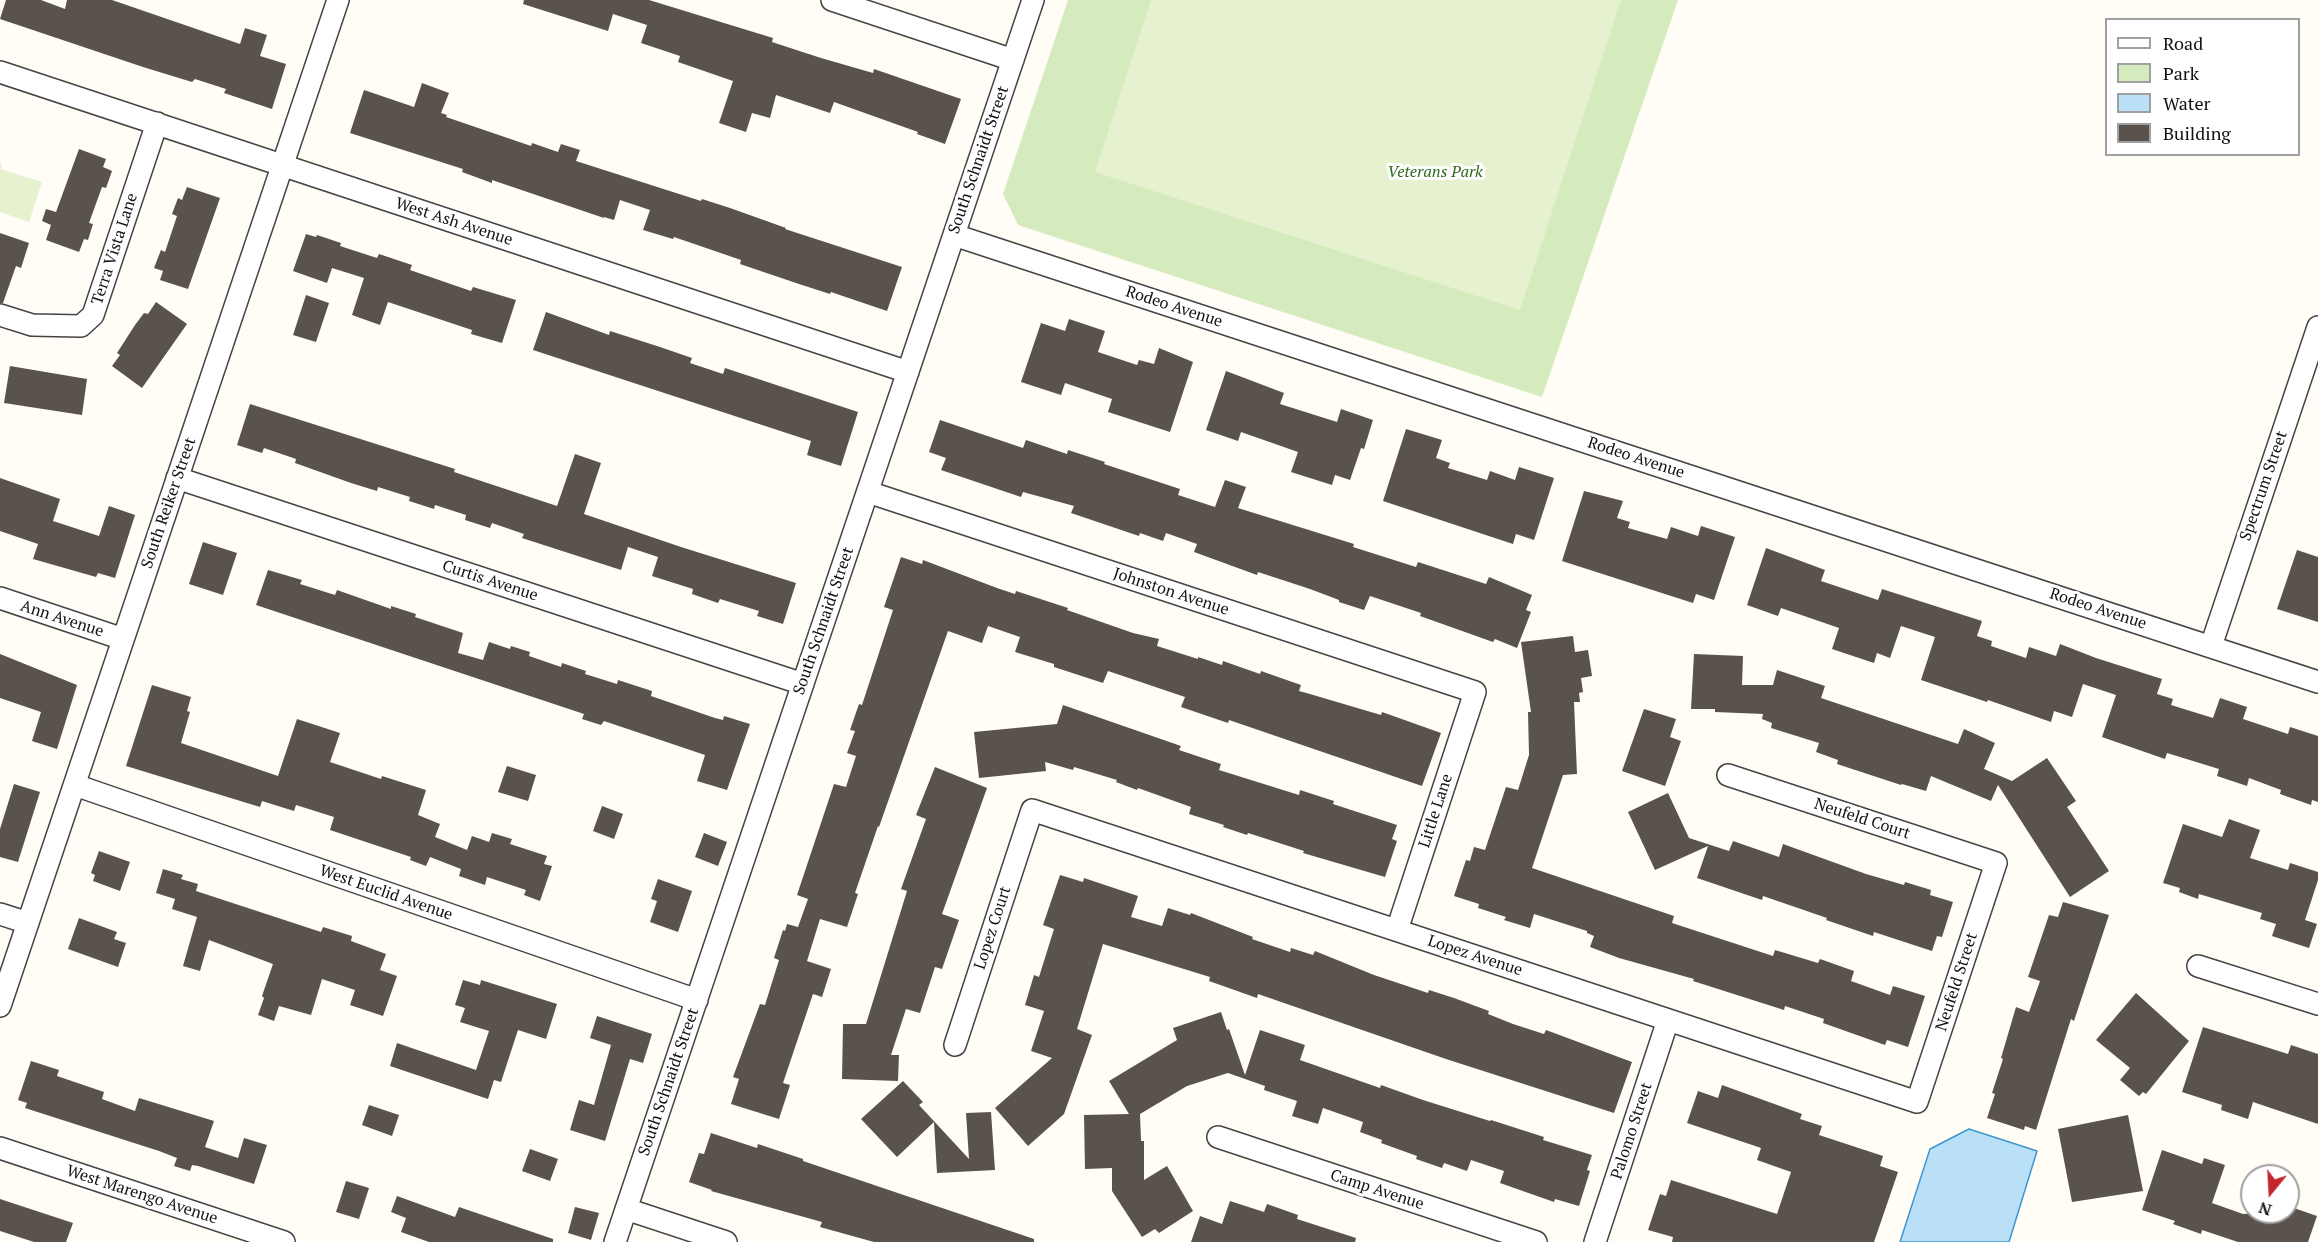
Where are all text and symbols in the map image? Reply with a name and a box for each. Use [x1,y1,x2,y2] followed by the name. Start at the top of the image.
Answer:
[2105,18,2300,156] legend
[2163,31,2203,55] text: Road
[2163,61,2199,85] text: Park
[945,84,1013,236] street label: South Schnaidt Street
[2163,91,2210,115] text: Water
[2163,121,2231,145] text: Building
[1387,162,1483,182] park label: Veterans Park
[88,191,142,307] street label: Terra Vista Lane
[393,194,515,250] street label: West Ash Avenue
[1123,282,1225,332] street label: Rodeo Avenue
[2236,429,2292,543] street label: Spectrum Street
[1585,433,1687,483] street label: Rodeo Avenue
[138,435,200,571] street label: South Reiker Street
[790,545,858,697] street label: South Schnaidt Street
[440,556,540,606] street label: Curtis Avenue
[1111,564,1231,620] street label: Johnston Avenue
[2047,584,2149,634] street label: Rodeo Avenue
[18,597,106,641] street label: Ann Avenue
[1415,772,1457,850] street label: Little Lane
[1812,794,1912,844] street label: Neufeld Court
[317,861,455,925] street label: West Euclid Avenue
[971,884,1015,972] street label: Lopez Court
[1932,930,1982,1034] street label: Neufeld Street
[1425,932,1525,980] street label: Lopez Avenue
[635,1006,703,1158] street label: South Schnaidt Street
[1607,1080,1657,1182] street label: Palomo Street
[64,1161,220,1229] street label: West Marengo Avenue
[2240,1164,2300,1224] north arrow
[1328,1166,1426,1214] street label: Camp Avenue
[2256,1197,2274,1222] text: N

